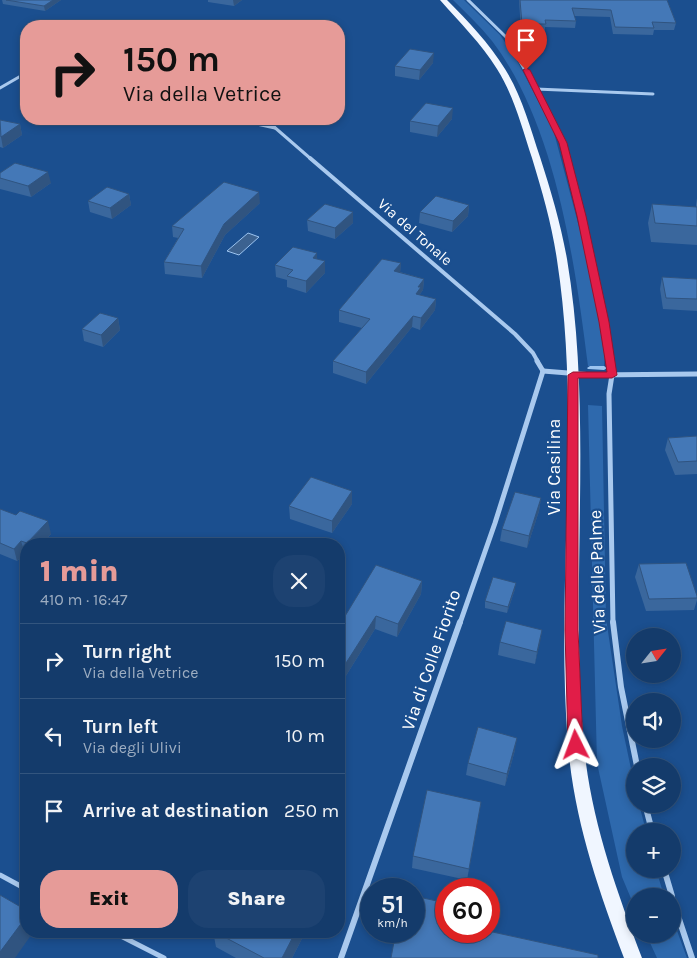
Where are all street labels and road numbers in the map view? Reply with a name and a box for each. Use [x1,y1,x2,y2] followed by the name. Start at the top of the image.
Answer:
[374,195,456,269] street label: Via del Tonale
[543,419,565,515] street label: Via Casilina
[584,510,610,634] street label: Via delle Palme
[397,587,465,733] street label: Via di Colle Fiorito

